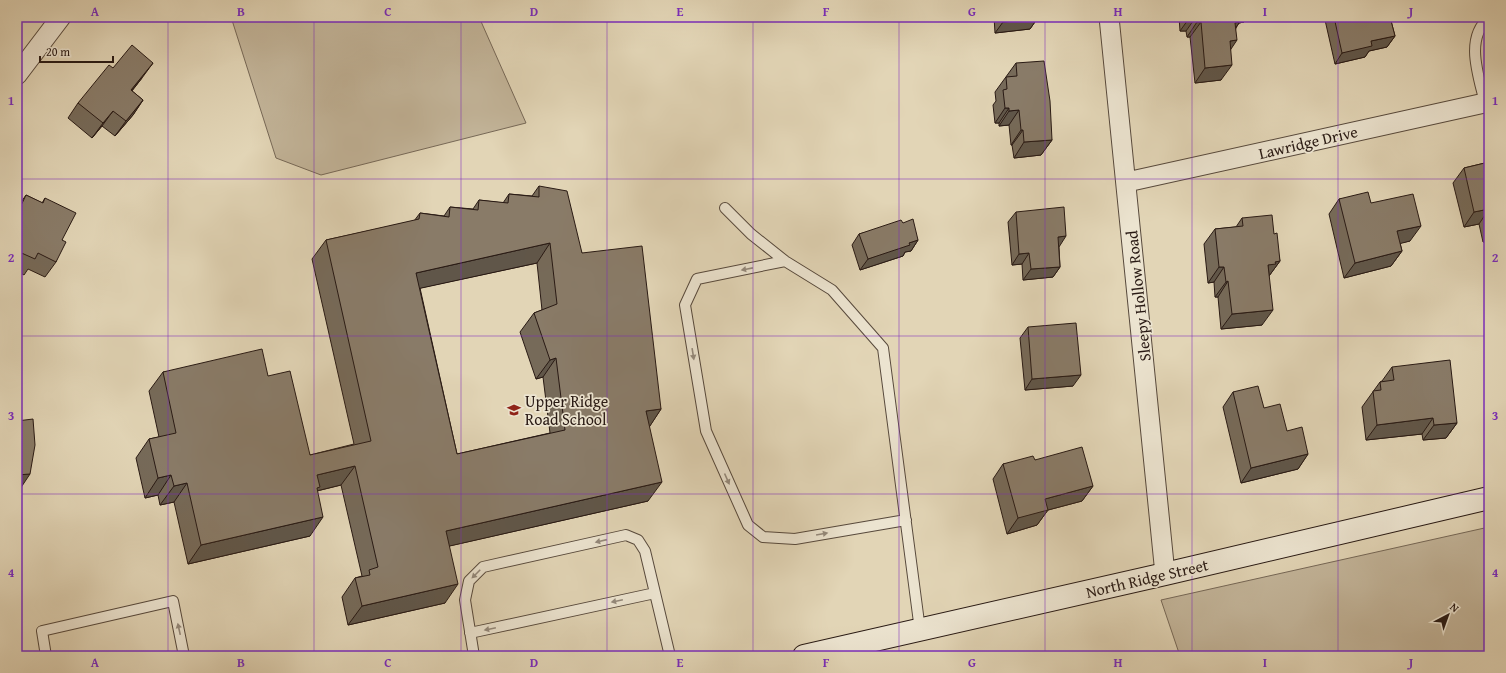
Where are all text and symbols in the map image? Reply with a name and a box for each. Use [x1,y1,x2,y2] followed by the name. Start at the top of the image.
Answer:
[91,2,100,21] text: A
[237,2,245,21] text: B
[384,2,392,21] text: C
[530,2,538,21] text: D
[677,2,684,21] text: E
[823,2,830,21] text: F
[968,2,976,21] text: G
[1113,2,1123,21] text: H
[1263,2,1267,21] text: I
[1407,2,1414,21] text: J
[40,38,113,64] scale bar
[46,43,70,60] text: 20 m
[8,91,14,110] text: 1
[1492,91,1498,110] text: 1
[1256,119,1360,165] street label: Lawridge Drive
[1119,229,1157,363] street label: Sleepy Hollow Road
[8,248,15,267] text: 2
[1492,248,1499,267] text: 2
[741,266,753,272] one-way arrow
[691,348,697,361] one-way arrow
[525,389,608,431] place label: Upper Ridge Road School
[506,402,522,418] school or university icon: Upper Ridge Road School
[8,406,14,425] text: 3
[1492,406,1498,425] text: 3
[724,473,730,485] one-way arrow
[816,531,828,537] one-way arrow
[595,538,607,544] one-way arrow
[1083,552,1211,604] street label: North Ridge Street
[8,563,15,582] text: 4
[1492,563,1499,582] text: 4
[471,569,481,579] one-way arrow
[1428,595,1468,635] north arrow
[611,599,623,605] one-way arrow
[1447,599,1463,616] text: N
[175,623,181,635] one-way arrow
[484,626,496,632] one-way arrow
[91,653,100,672] text: A
[237,653,245,672] text: B
[384,653,392,672] text: C
[530,653,538,672] text: D
[677,653,684,672] text: E
[823,653,830,672] text: F
[968,653,976,672] text: G
[1113,653,1123,672] text: H
[1263,653,1267,672] text: I
[1407,653,1414,672] text: J

